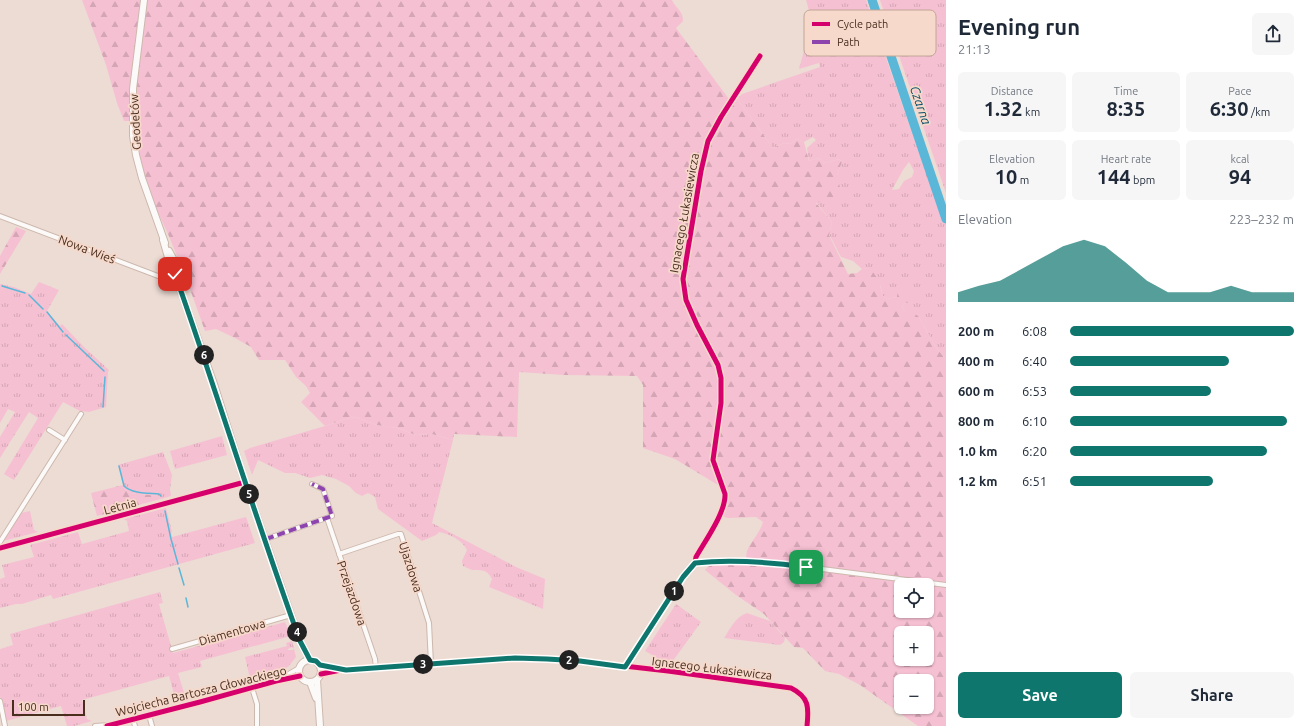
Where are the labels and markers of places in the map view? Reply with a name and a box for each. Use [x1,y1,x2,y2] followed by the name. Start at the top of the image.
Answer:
[158,257,192,291] pin
[194,345,214,365] pin: 6
[239,484,259,504] pin: 5
[789,550,823,584] pin
[664,581,684,601] pin: 1
[287,622,307,642] pin: 4
[559,650,579,670] pin: 2
[413,654,433,674] pin: 3

